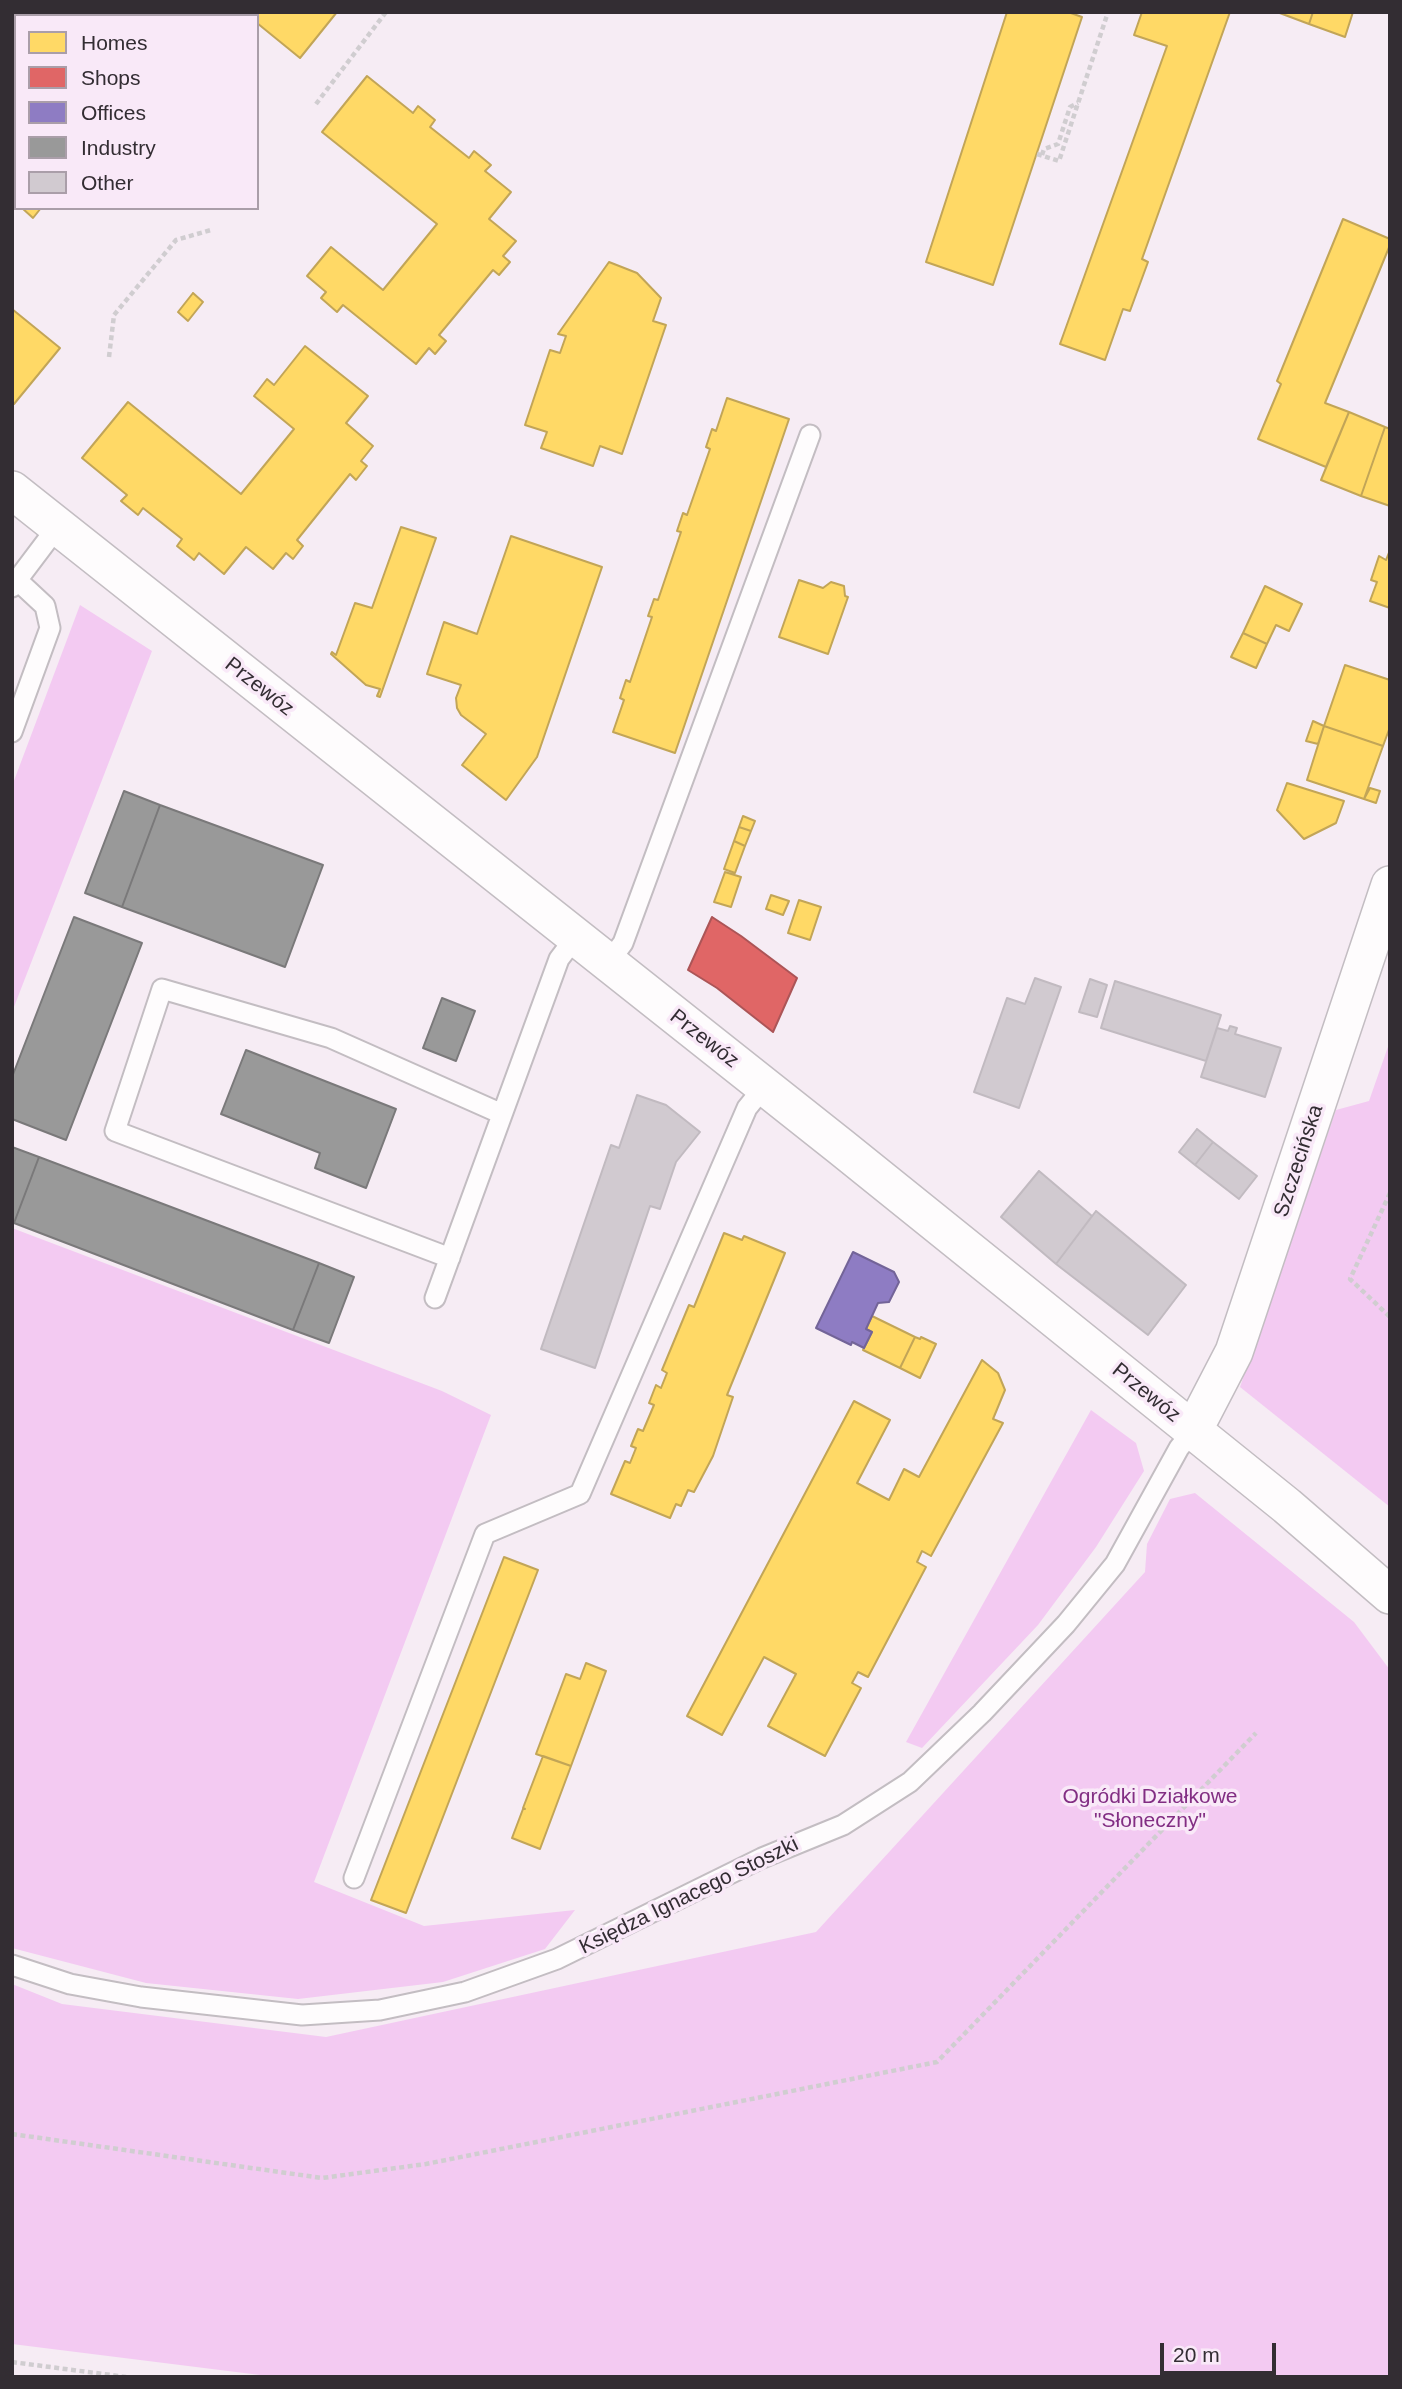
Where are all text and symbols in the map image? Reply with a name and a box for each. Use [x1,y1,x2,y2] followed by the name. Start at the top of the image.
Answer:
[14,14,259,210] legend
[81,31,148,54] text: Homes
[81,66,141,89] text: Shops
[81,101,146,124] text: Offices
[81,136,156,159] text: Industry
[81,171,134,194] text: Other
[220,652,298,722] street label: Przewóz
[665,1004,743,1074] street label: Przewóz
[1269,1102,1329,1220] street label: Szczecińska
[1107,1358,1185,1428] street label: Przewóz
[1062,1784,1238,1834] park label: Ogródki Działkowe "Słoneczny"
[575,1832,803,1960] street label: Księdza Ignacego Stoszki
[1164,2330,1280,2374] scale bar
[1173,2343,1220,2366] text: 20 m

